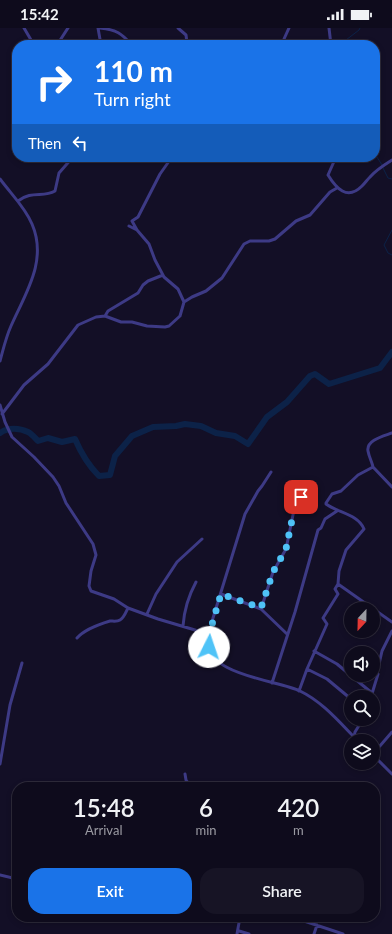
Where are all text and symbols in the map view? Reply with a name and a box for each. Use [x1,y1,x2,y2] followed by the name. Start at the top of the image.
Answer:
[20,5,59,23] text: 15:42
[94,54,173,88] text: 110 m
[28,56,80,108] icon: right
[94,88,171,110] text: Turn right
[69,132,91,154] icon: left
[28,134,61,152] text: Then
[284,480,318,514] pin
[290,486,312,508] icon: arrive
[344,602,380,638] north arrow
[344,602,380,770] map controls
[188,626,230,668] position arrow
[344,646,380,682] button: sound
[344,690,380,726] button: search
[344,734,380,770] button: layers
[73,793,135,822] text: 15:48
[199,793,213,822] text: 6
[277,793,319,822] text: 420
[85,822,122,838] text: Arrival
[195,822,217,838] text: min
[293,822,304,838] text: m
[28,868,192,914] button: Exit
[200,868,364,914] button: Share

